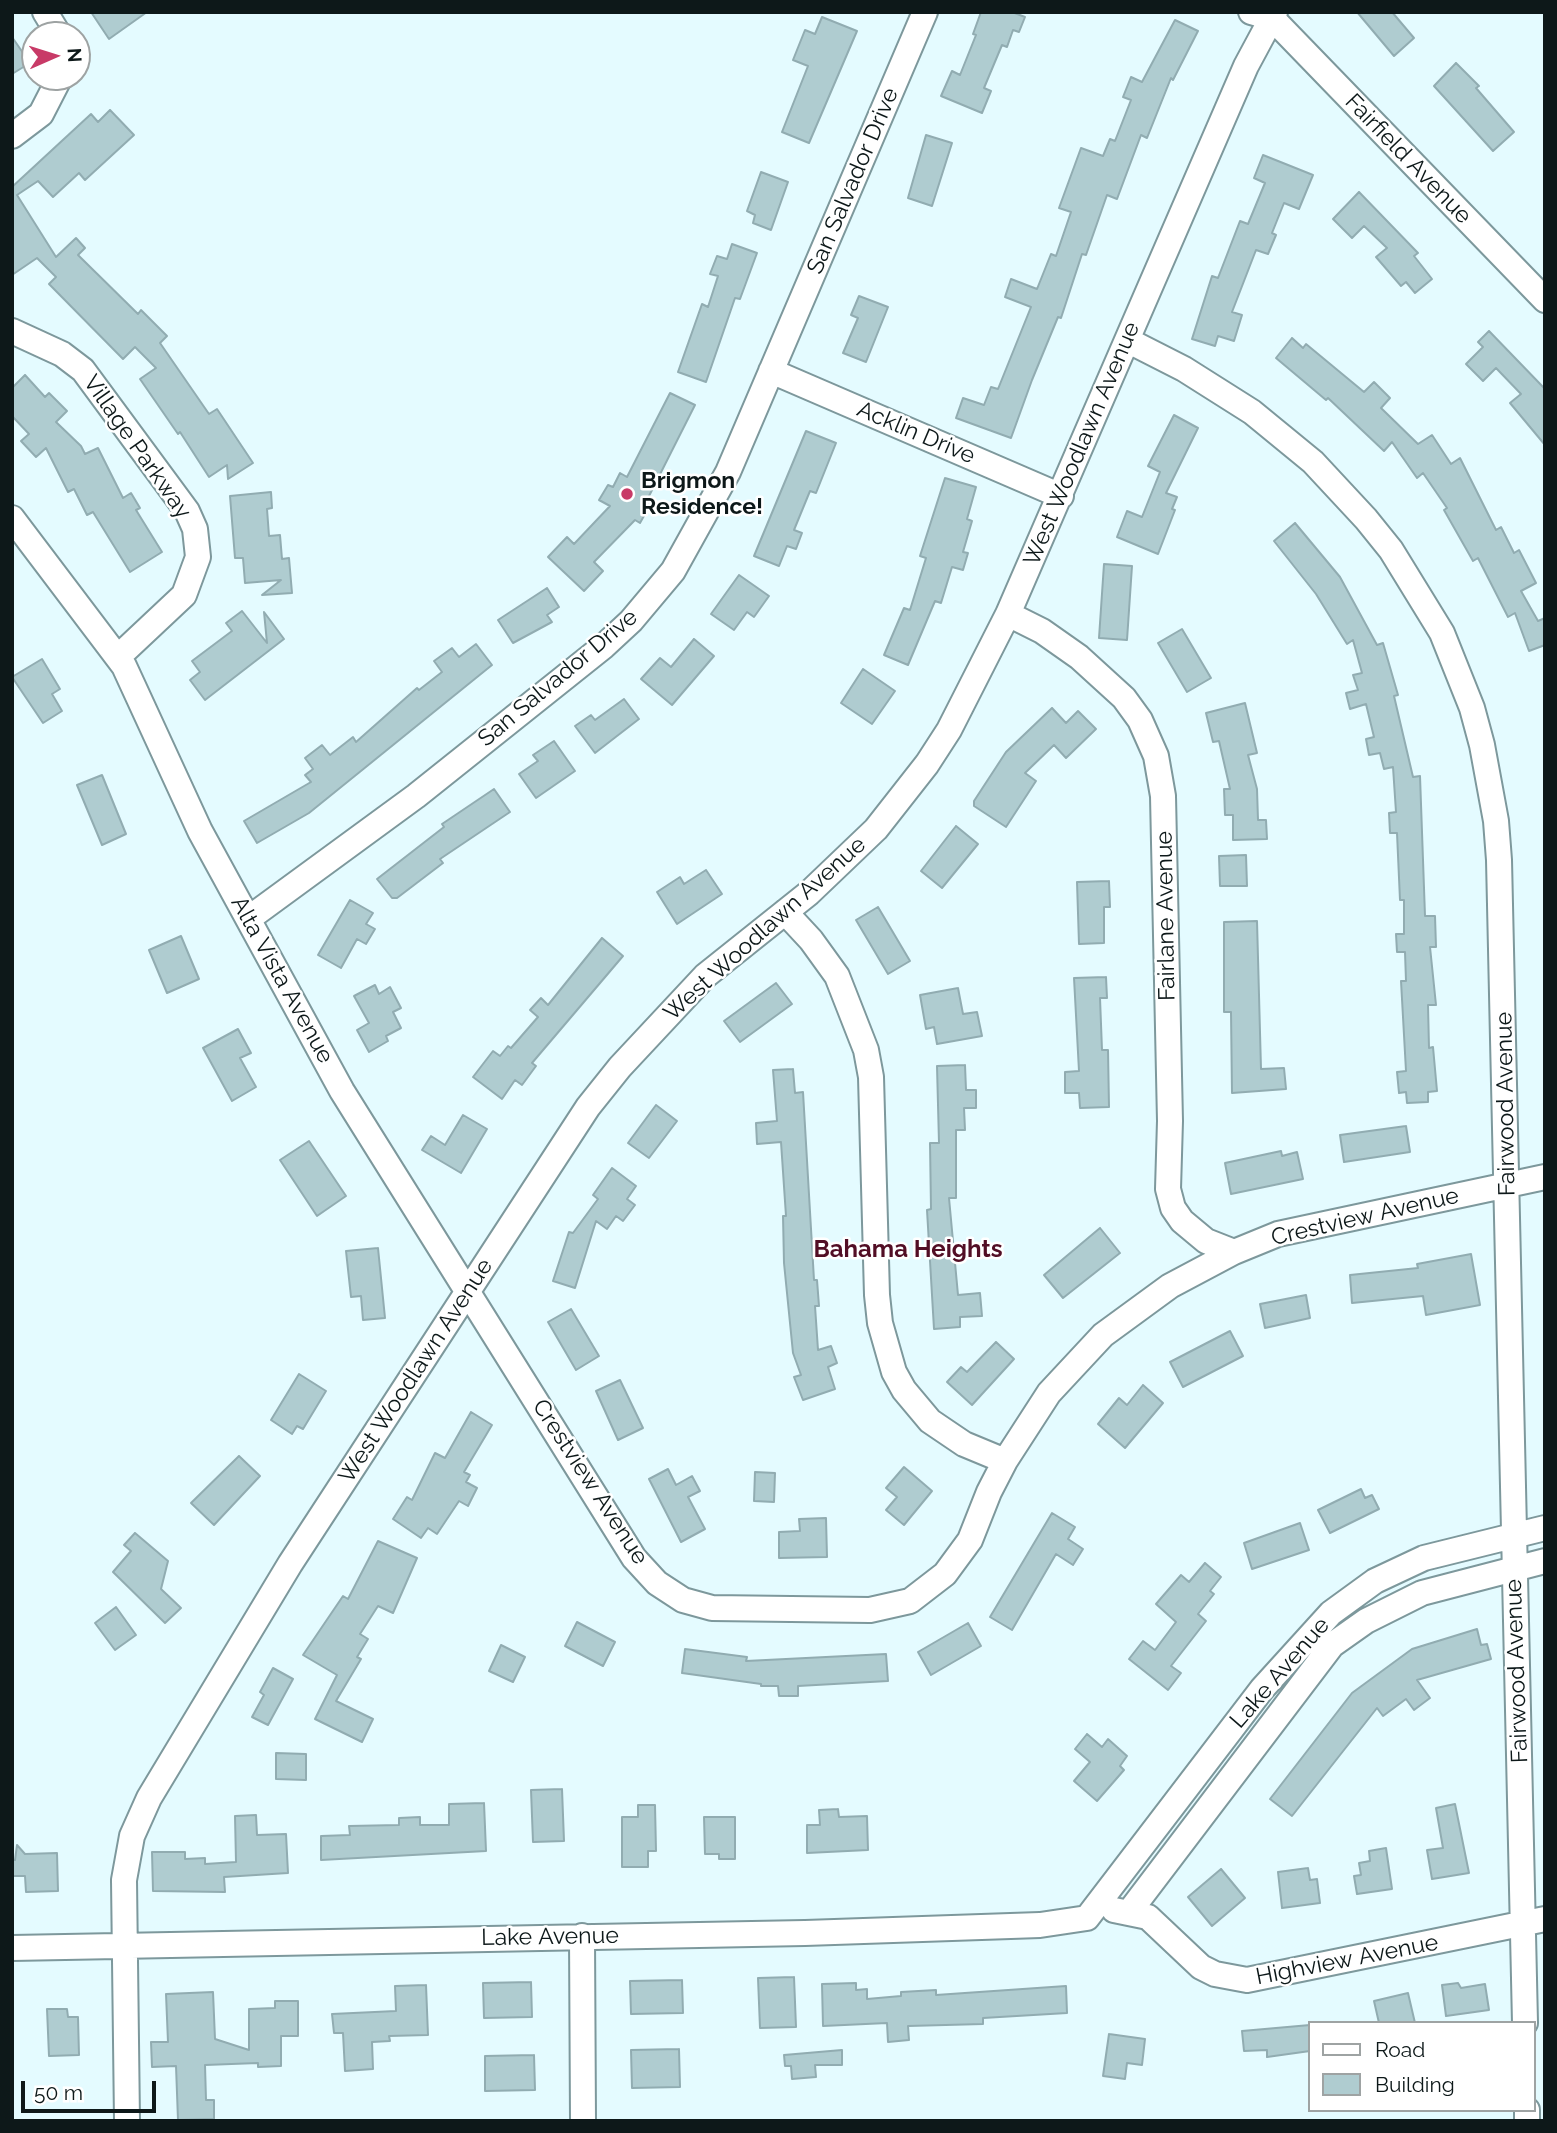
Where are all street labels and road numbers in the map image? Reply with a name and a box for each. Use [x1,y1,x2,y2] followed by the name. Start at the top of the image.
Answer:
[801,84,905,278] street label: San Salvador Drive
[1339,88,1477,230] street label: Fairfield Avenue
[1018,318,1146,570] street label: West Woodlawn Avenue
[77,370,197,524] street label: Village Parkway
[853,396,979,470] street label: Acklin Drive
[473,603,643,753] street label: San Salvador Drive
[658,831,872,1027] street label: West Woodlawn Avenue
[1151,831,1181,1001] street label: Fairlane Avenue
[225,892,339,1068] street label: Alta Vista Avenue
[1491,1012,1521,1196] street label: Fairwood Avenue
[1269,1182,1461,1252] street label: Crestview Avenue
[333,1254,499,1488] street label: West Woodlawn Avenue
[526,1394,654,1570] street label: Crestview Avenue
[1500,1578,1534,1764] street label: Fairwood Avenue
[1224,1612,1336,1734] street label: Lake Avenue
[481,1922,619,1952] street label: Lake Avenue
[1254,1929,1440,1991] street label: Highview Avenue

